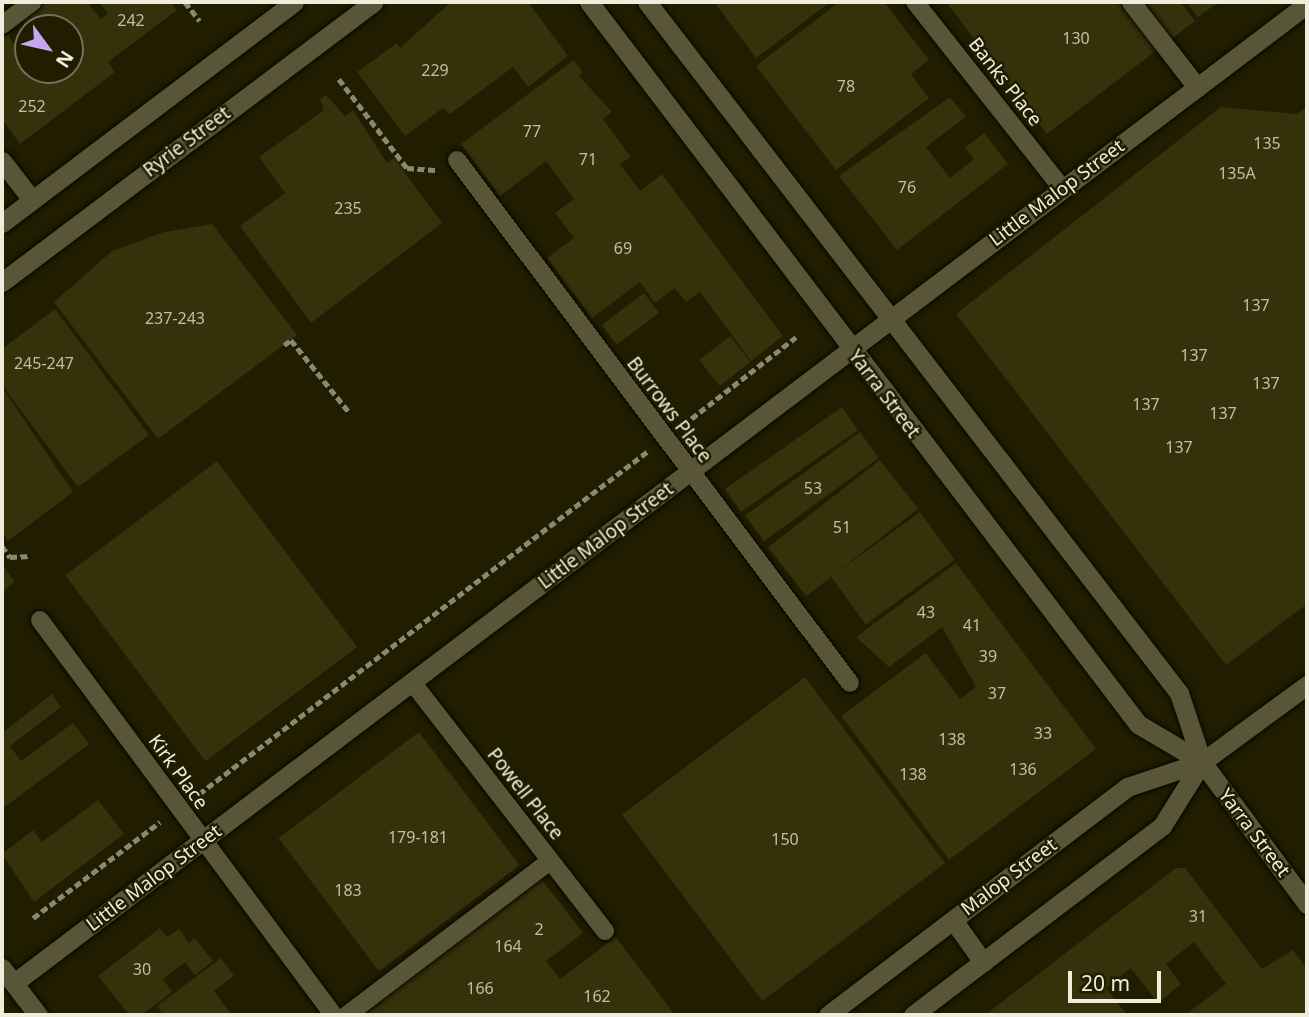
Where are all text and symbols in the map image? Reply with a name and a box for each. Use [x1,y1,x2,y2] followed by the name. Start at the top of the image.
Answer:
[117,10,145,30] house number: 242
[14,14,84,84] north arrow
[1062,28,1090,48] house number: 130
[963,33,1047,131] street label: Banks Place
[50,46,80,73] text: N
[421,60,449,80] house number: 229
[837,76,855,96] house number: 78
[18,96,46,116] house number: 252
[139,102,235,182] street label: Ryrie Street
[523,121,541,141] house number: 77
[1253,133,1281,153] house number: 135
[985,135,1129,251] street label: Little Malop Street
[579,149,597,169] house number: 71
[1218,163,1256,183] house number: 135A
[898,177,916,197] house number: 76
[334,198,362,218] house number: 235
[614,238,632,258] house number: 69
[1242,295,1270,315] house number: 137
[145,308,205,328] house number: 237-243
[843,345,925,443] street label: Yarra Street
[1180,345,1208,365] house number: 137
[14,353,74,373] house number: 245-247
[622,353,716,467] street label: Burrows Place
[1252,373,1280,393] house number: 137
[1132,394,1160,414] house number: 137
[1209,403,1237,423] house number: 137
[1165,437,1193,457] house number: 137
[534,478,678,594] street label: Little Malop Street
[804,478,822,498] house number: 53
[833,517,851,537] house number: 51
[917,602,935,622] house number: 43
[963,615,981,635] house number: 41
[979,646,997,666] house number: 39
[988,683,1006,703] house number: 37
[1034,723,1052,743] house number: 33
[938,729,966,749] house number: 138
[143,730,213,814] street label: Kirk Place
[482,744,568,844] street label: Powell Place
[1009,759,1037,779] house number: 136
[899,764,927,784] house number: 138
[1213,784,1295,882] street label: Yarra Street
[82,820,226,936] street label: Little Malop Street
[388,827,448,847] house number: 179-181
[771,829,799,849] house number: 150
[957,834,1061,920] street label: Malop Street
[334,880,362,900] house number: 183
[1189,906,1207,926] house number: 31
[534,919,544,939] house number: 2
[494,936,522,956] house number: 164
[1071,958,1164,1002] scale bar
[133,959,151,979] house number: 30
[1081,969,1130,997] text: 20 m
[466,978,494,998] house number: 166
[583,986,611,1006] house number: 162

